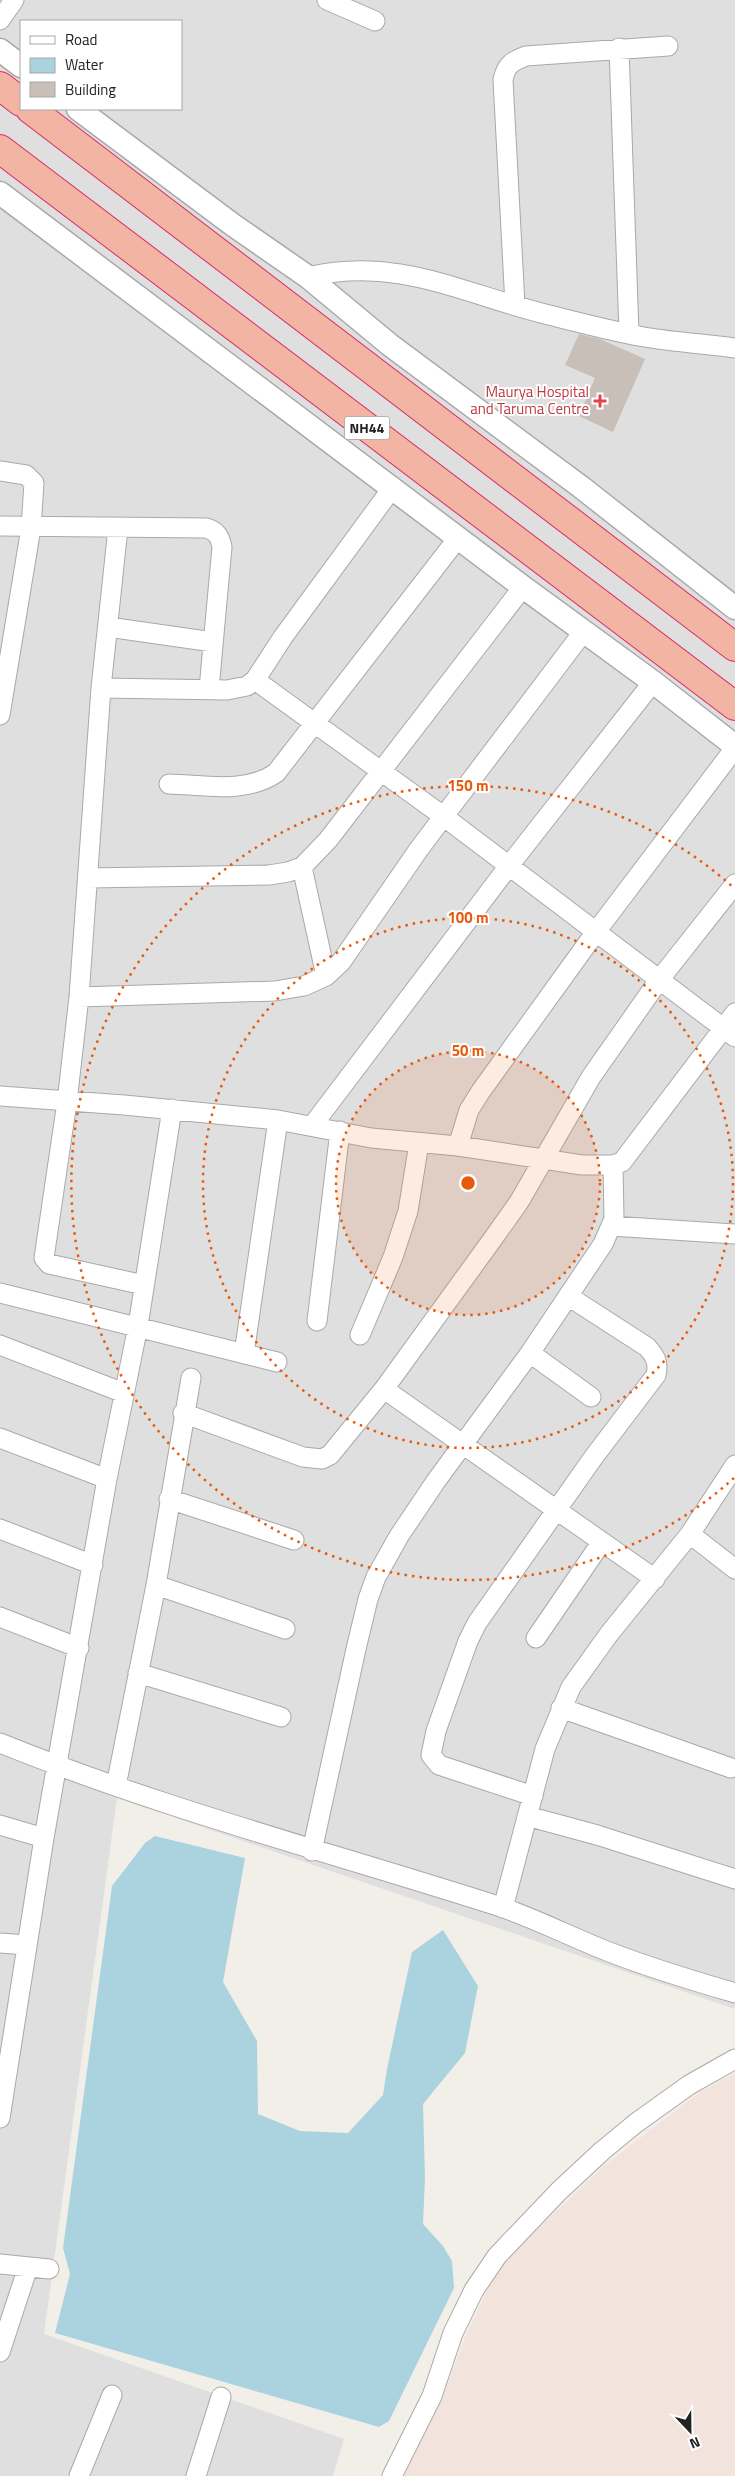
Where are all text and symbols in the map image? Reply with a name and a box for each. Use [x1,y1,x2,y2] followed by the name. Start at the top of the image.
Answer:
[20,20,182,110] legend
[65,28,97,51] text: Road
[65,53,104,76] text: Water
[65,78,116,101] text: Building
[470,380,589,420] place label: Maurya Hospital and Taruma Centre
[593,394,607,408] marker: Maurya Hospital and Taruma Centre
[344,416,390,439] road number: NH44
[447,774,489,797] text: 150 m
[447,906,489,929] text: 100 m
[452,1039,484,1062] text: 50 m
[459,1174,477,1192] centre of rings
[665,2406,715,2456] north arrow
[687,2432,703,2455] text: N

